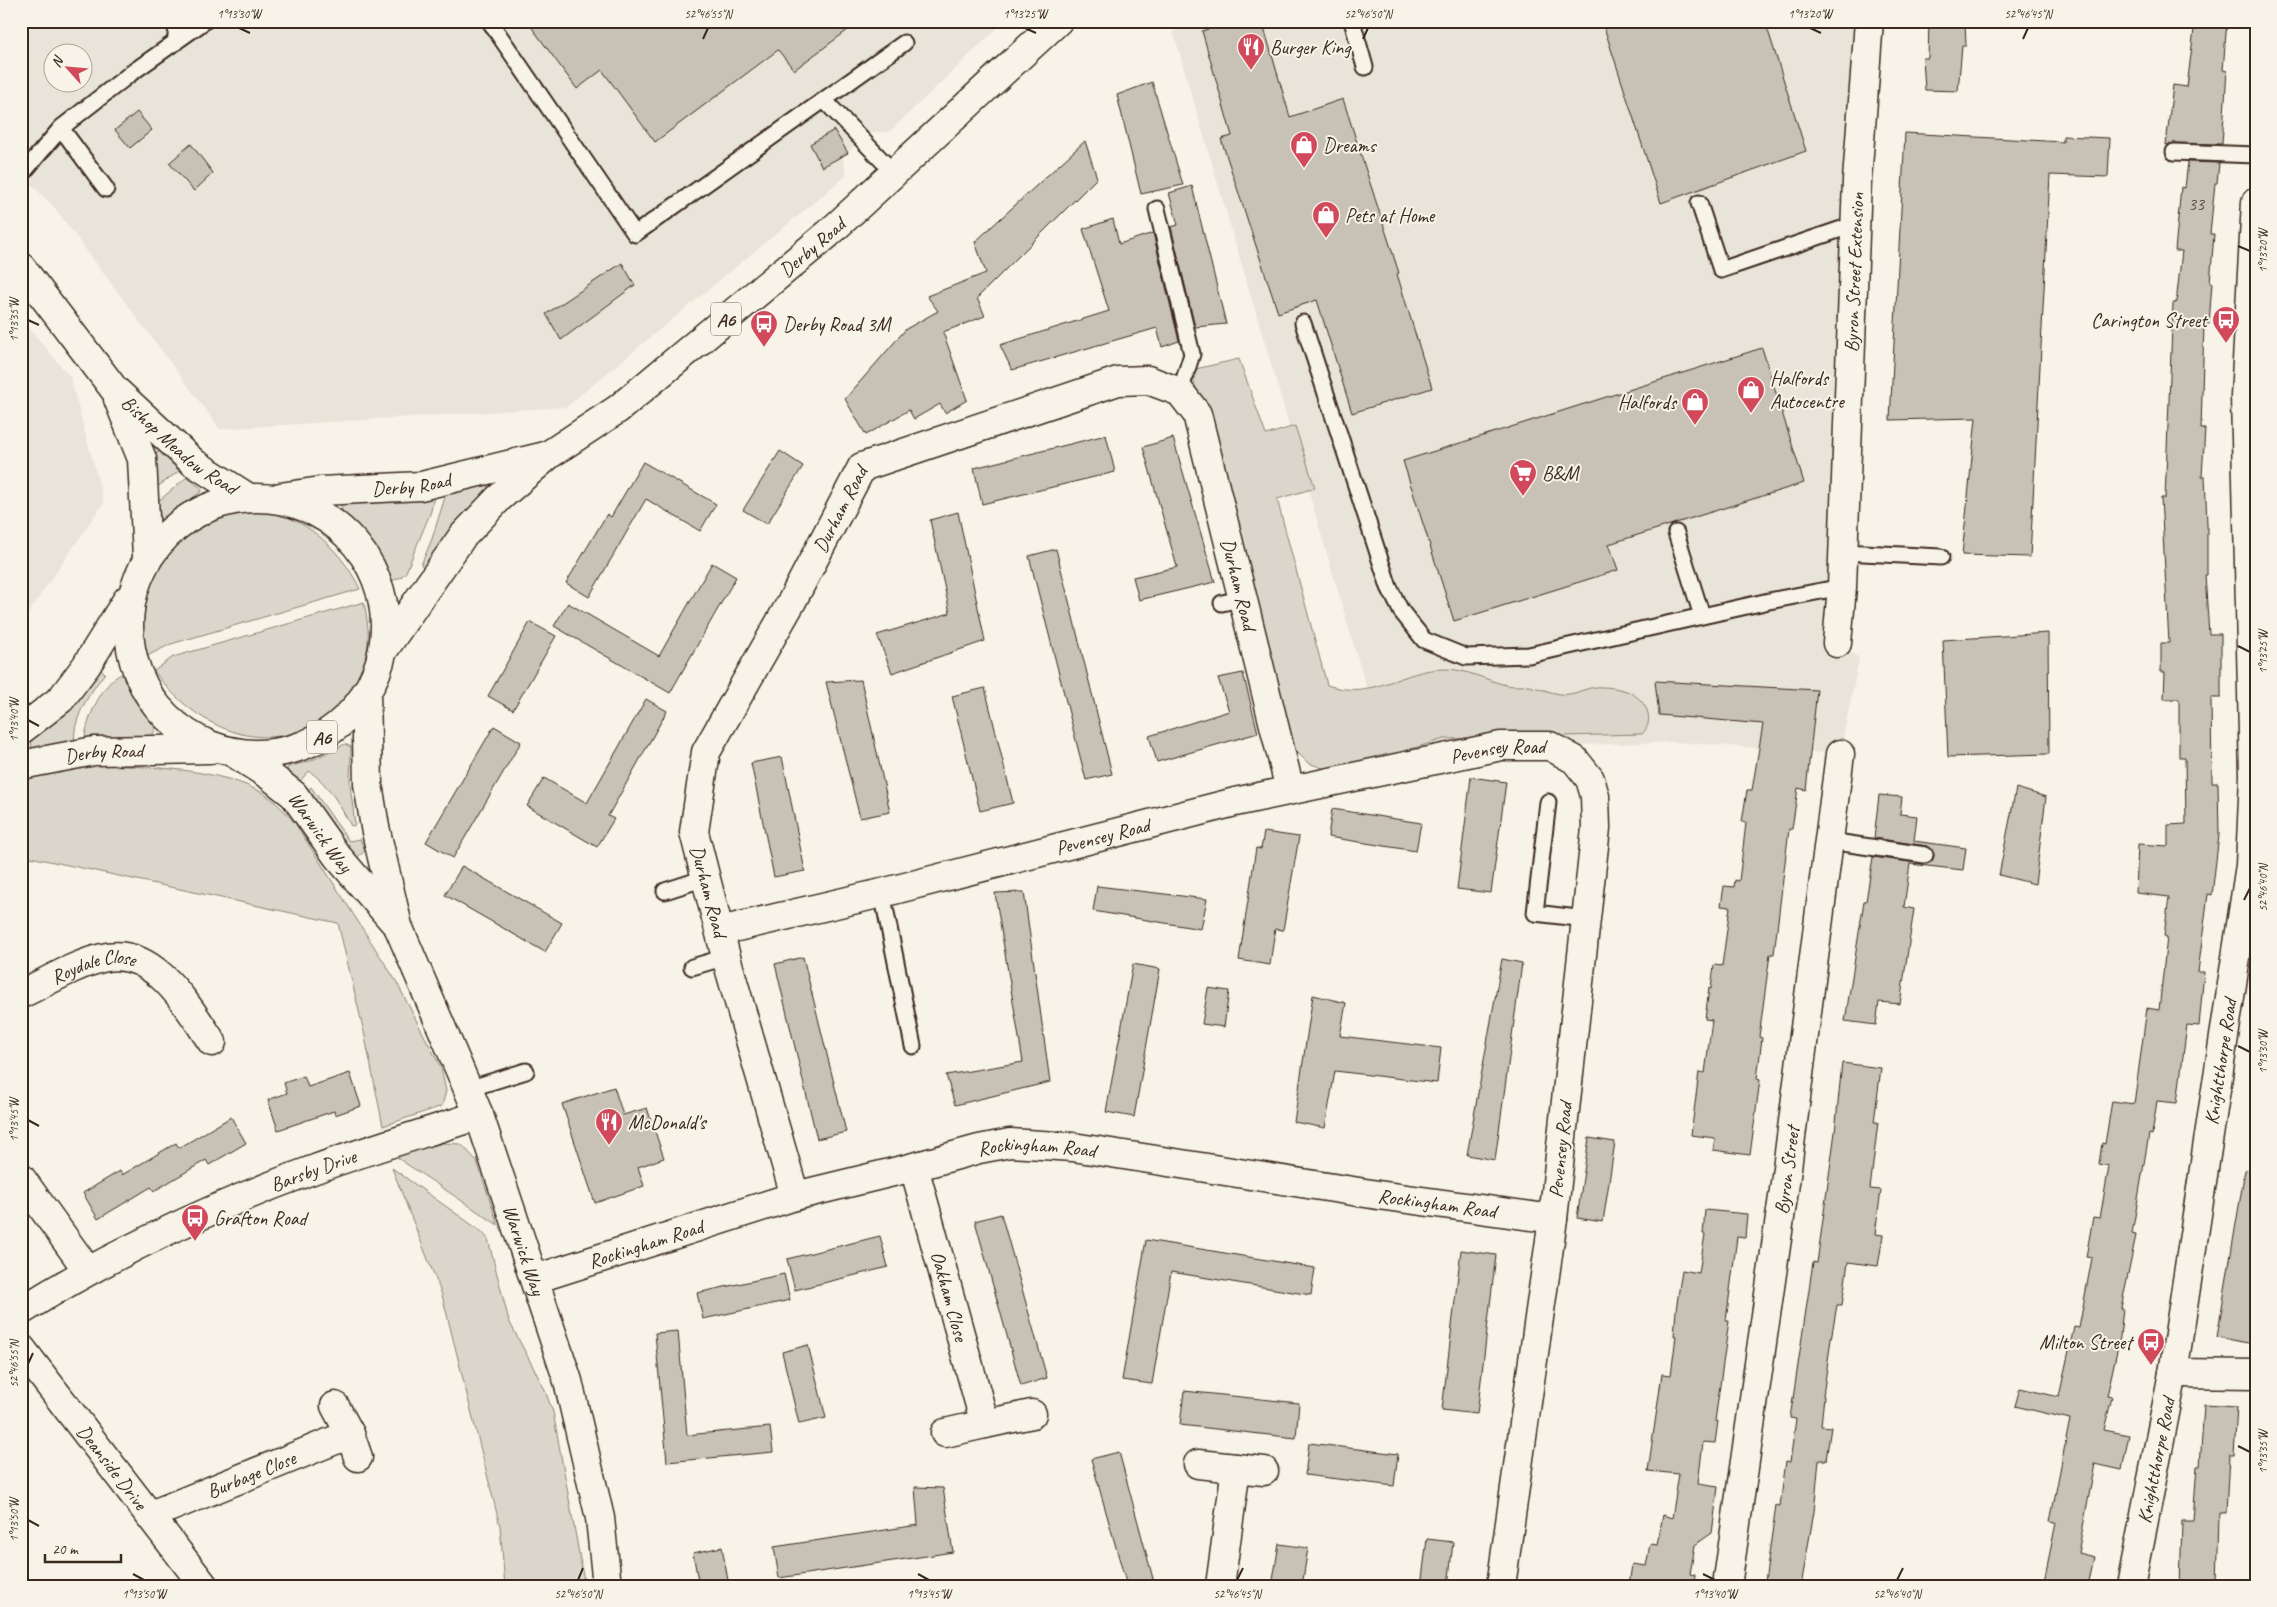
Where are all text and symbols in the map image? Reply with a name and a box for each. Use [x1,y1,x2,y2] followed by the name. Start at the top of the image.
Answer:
[217,6,263,22] text: 1°13'30"W
[684,6,733,22] text: 52°46'55"N
[1003,6,1049,22] text: 1°13'25"W
[1344,6,1393,22] text: 52°46'50"N
[1788,6,1834,22] text: 1°13'20"W
[2004,6,2053,22] text: 52°46'45"N
[1236,32,1266,71] restaurant icon: Burger King
[1270,35,1352,60] place label: Burger King
[42,42,92,92] north arrow
[47,53,67,70] text: N
[1289,130,1319,169] shop icon: Dreams
[1323,133,1378,158] place label: Dreams
[1839,191,1870,353] street label: Byron Street Extension
[2188,193,2206,215] house number: 33
[1311,200,1341,239] shop icon: Pets at Home
[1345,203,1436,228] place label: Pets at Home
[774,210,853,283] street label: Derby Road
[2255,227,2271,273] text: 1°13'20"W
[6,296,22,342] text: 1°13'35"W
[711,302,741,336] road number: A6
[2211,305,2241,344] bus stop icon: Carington Street
[2091,308,2209,333] place label: Carington Street
[749,309,779,348] bus stop icon: Derby Road 3M
[783,312,892,337] place label: Derby Road 3M
[1770,366,1845,414] place label: Halfords Autocentre
[1736,375,1766,414] shop icon: Halfords Autocentre
[1680,387,1710,426] shop icon: Halfords
[116,390,245,502] street label: Bishop Meadow Road
[1618,390,1678,415] place label: Halfords
[1508,458,1538,497] supermarket icon: B&M
[808,459,875,557] street label: Durham Road
[1542,461,1580,486] place label: B&M
[371,467,456,501] street label: Derby Road
[1215,536,1263,636] street label: Durham Road
[2255,628,2271,674] text: 1°13'25"W
[6,696,22,742] text: 1°13'40"W
[307,720,337,754] road number: A6
[1448,734,1548,769] street label: Pevensey Road
[62,738,146,769] street label: Derby Road
[283,787,358,879] street label: Warwick Way
[1053,812,1155,861] street label: Pevensey Road
[684,843,734,943] street label: Durham Road
[2255,863,2271,912] text: 52°46'40"N
[47,944,141,990] street label: Roydale Close
[2199,994,2243,1126] street label: Knightthorpe Road
[2255,1028,2271,1074] text: 1°13'30"W
[6,1096,22,1142] text: 1°13'45"W
[1543,1098,1578,1199] street label: Pevensey Road
[594,1107,624,1146] restaurant icon: McDonald's
[628,1110,708,1135] place label: McDonald's
[1769,1121,1806,1216] street label: Byron Street
[976,1131,1100,1164] street label: Rockingham Road
[267,1143,361,1198] street label: Barsby Drive
[1377,1183,1501,1224] street label: Rockingham Road
[497,1202,551,1299] street label: Warwick Way
[180,1203,210,1242] bus stop icon: Grafton Road
[214,1206,309,1231] place label: Grafton Road
[585,1213,709,1274] street label: Rockingham Road
[925,1248,974,1346] street label: Oakham Close
[2136,1327,2166,1366] bus stop icon: Milton Street
[2039,1330,2135,1355] place label: Milton Street
[6,1339,22,1388] text: 52°46'55"N
[2132,1393,2181,1525] street label: Knightthorpe Road
[71,1420,154,1516] street label: Deanside Drive
[2255,1428,2271,1474] text: 1°13'35"W
[203,1445,301,1504] street label: Burbage Close
[6,1496,22,1542] text: 1°13'50"W
[45,1532,121,1564] scale bar
[52,1540,79,1559] text: 20 m
[122,1586,168,1602] text: 1°13'50"W
[554,1586,603,1602] text: 52°46'50"N
[907,1586,953,1602] text: 1°13'45"W
[1213,1586,1262,1602] text: 52°46'45"N
[1693,1586,1739,1602] text: 1°13'40"W
[1873,1586,1922,1602] text: 52°46'40"N

